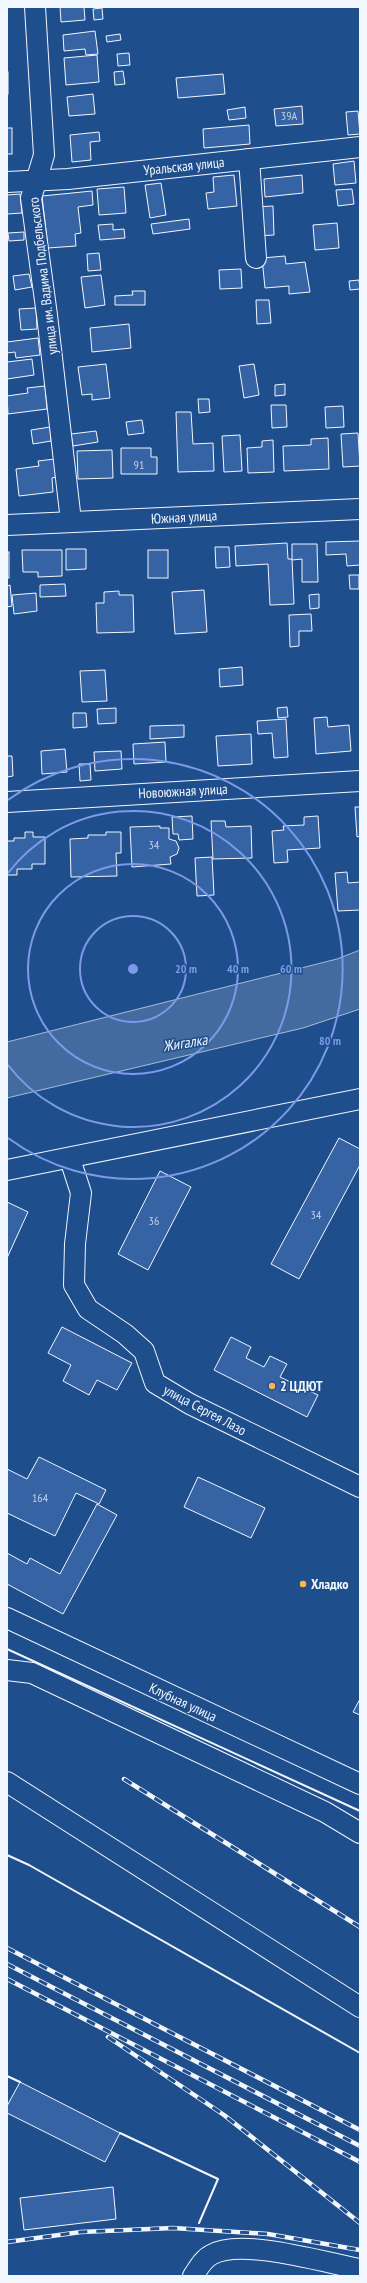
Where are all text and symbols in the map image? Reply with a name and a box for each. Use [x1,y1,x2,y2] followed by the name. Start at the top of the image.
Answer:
[281,108,298,123] house number: 39А
[143,153,225,179] street label: Уральская улица
[24,196,62,356] street label: улица им. Вадима Подбельского
[134,457,144,472] house number: 91
[150,506,218,528] street label: Южная улица
[138,780,228,802] street label: Новоюжная улица
[149,837,160,852] house number: 34
[175,961,197,976] text: 20 m
[227,961,249,976] text: 40 m
[280,961,302,976] text: 60 m
[126,962,140,976] centre of rings
[160,1029,209,1056] water label: Жигалка
[319,1033,341,1048] text: 80 m
[311,1207,322,1222] house number: 34
[149,1213,159,1228] house number: 36
[280,1377,323,1395] place label: 2 ЦДЮТ
[160,1381,250,1439] street label: улица Сергея Лазо
[267,1381,277,1391] marker: 2 ЦДЮТ
[32,1490,49,1505] house number: 164
[311,1575,349,1593] place label: Хладко
[298,1579,308,1589] marker: Хладко
[146,1679,220,1725] street label: Клубная улица

